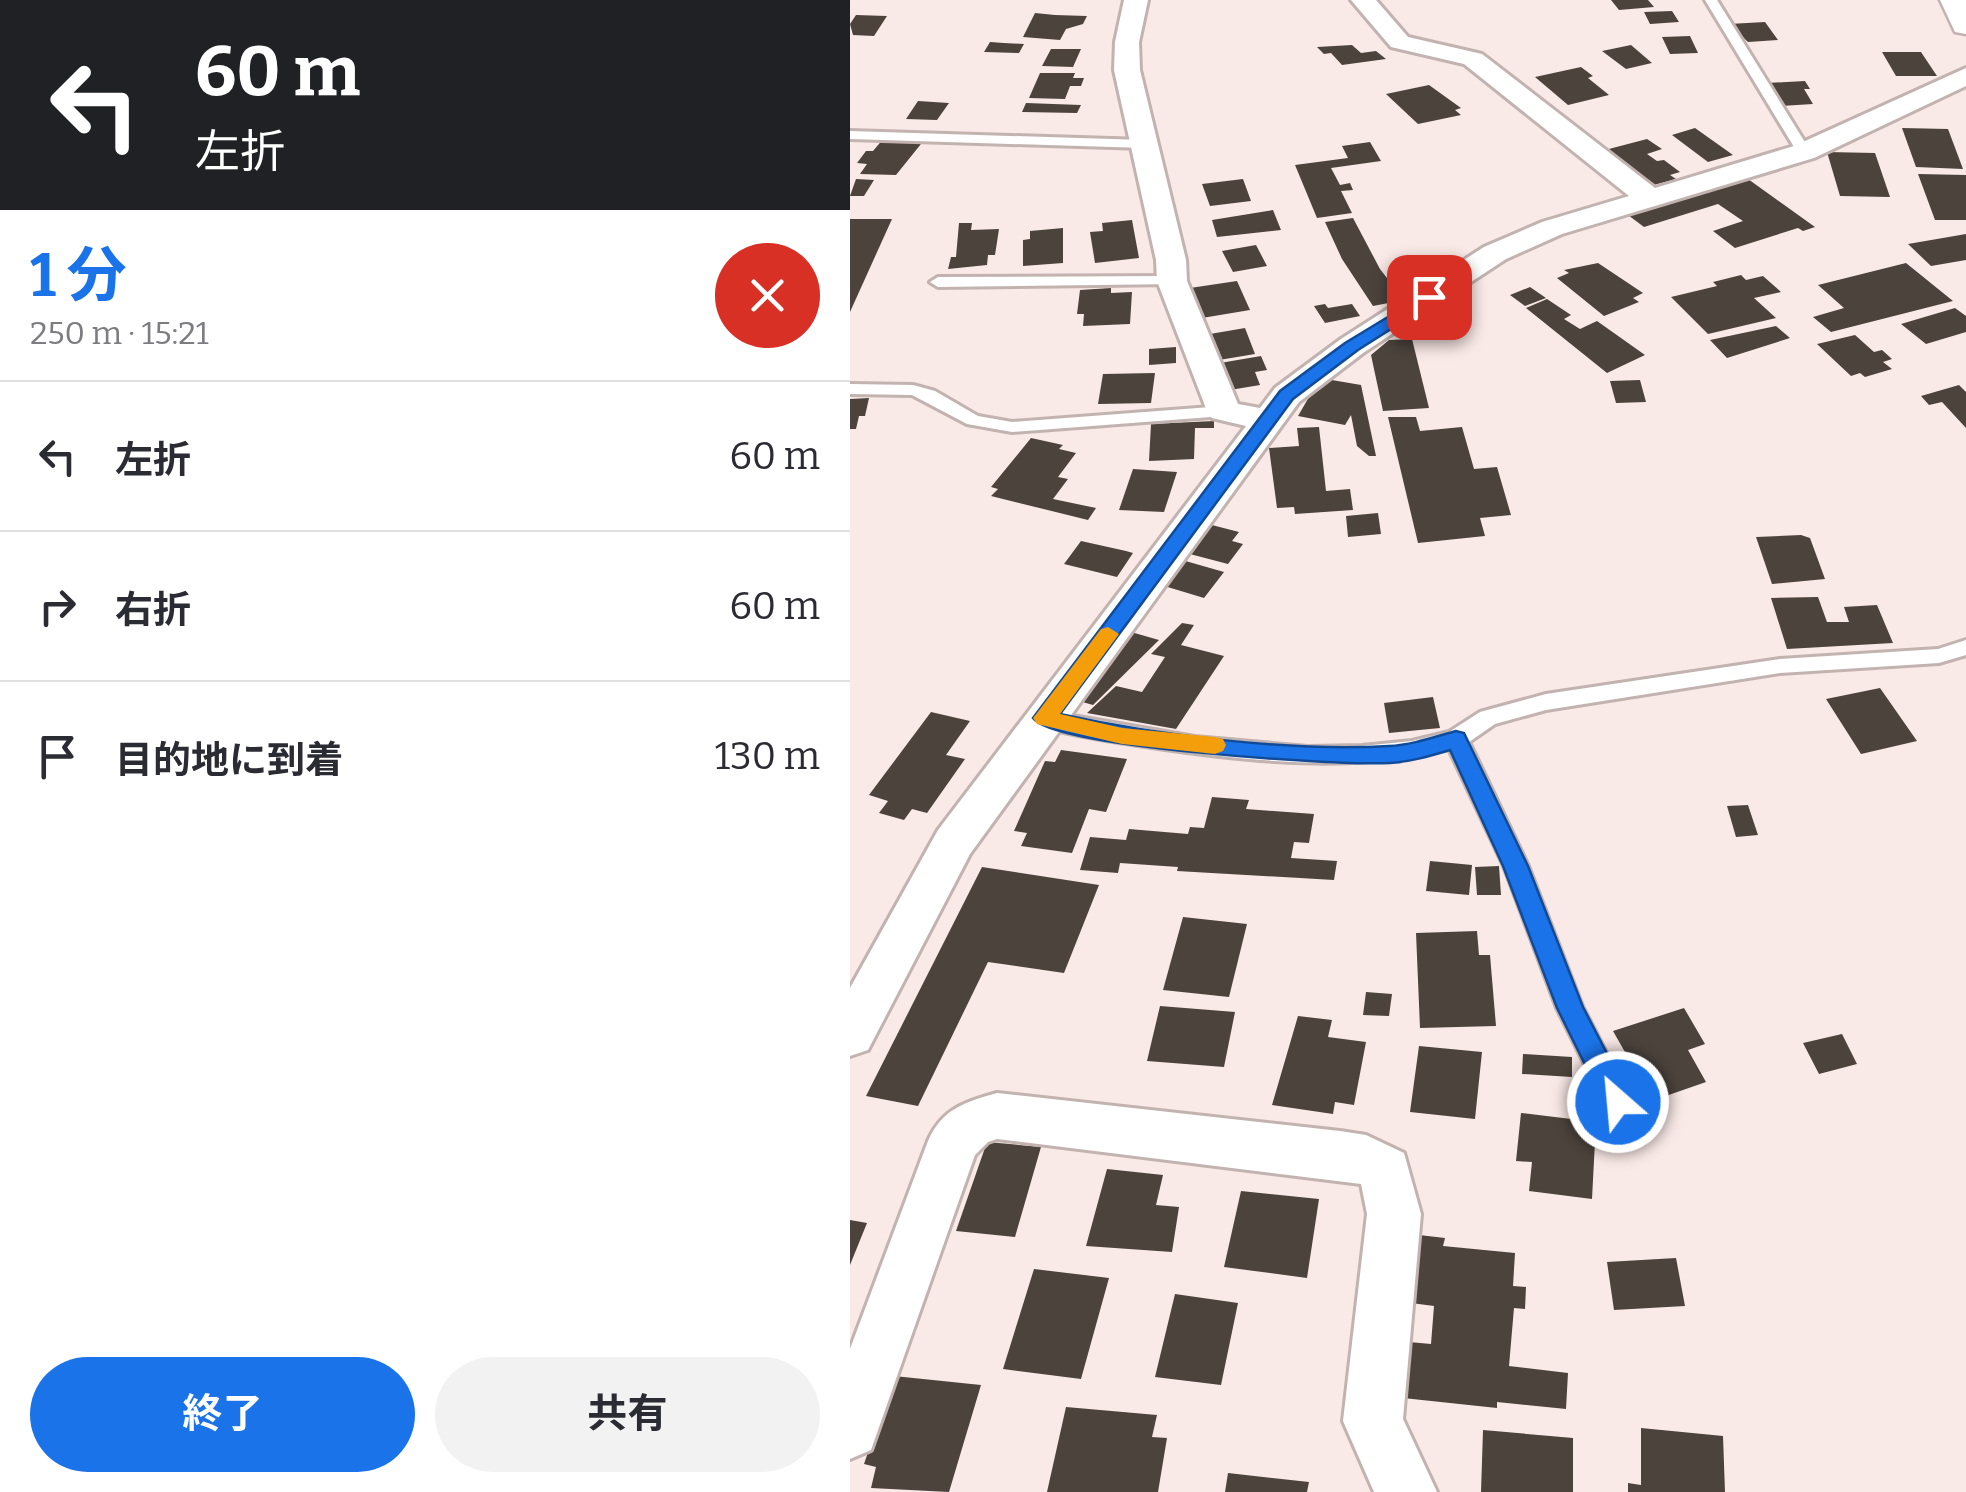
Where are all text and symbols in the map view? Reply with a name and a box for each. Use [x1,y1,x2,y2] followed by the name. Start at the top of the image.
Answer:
[195,30,360,114] text: 60 m
[30,40,160,170] icon: left
[195,125,285,179] text: 左折
[30,240,127,312] text: 1 分
[715,243,820,348] button: close
[1387,255,1472,340] pin
[1402,270,1457,325] icon: arrive
[30,314,209,352] text: 250 m · 15:21
[30,429,85,484] icon: left
[729,433,820,479] text: 60 m
[115,437,191,483] text: 左折
[30,579,85,634] icon: right
[729,583,820,629] text: 60 m
[115,587,191,633] text: 右折
[30,729,85,784] icon: arrive
[715,733,820,779] text: 130 m
[115,737,343,783] text: 目的地に到着
[1566,1050,1670,1154] position arrow
[30,1357,415,1472] button: 終了
[435,1357,820,1472] button: 共有

